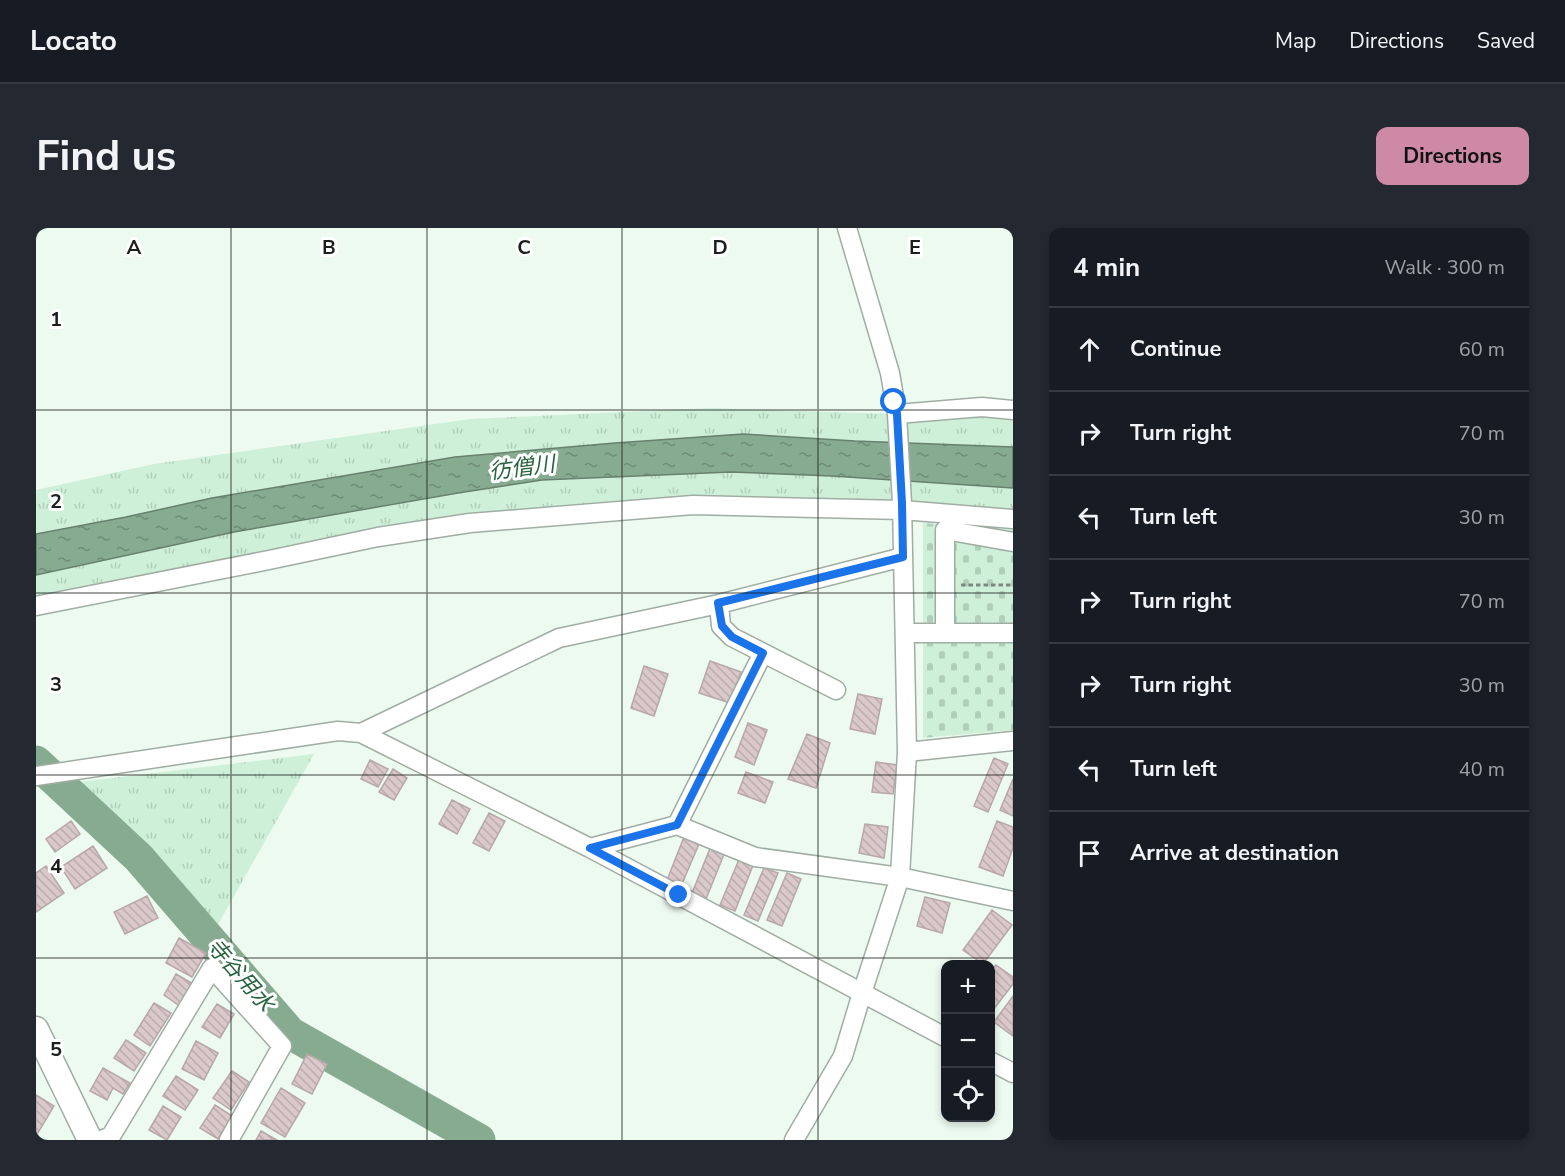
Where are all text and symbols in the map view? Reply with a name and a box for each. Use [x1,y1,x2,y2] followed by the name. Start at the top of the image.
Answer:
[30,22,117,60] text: Locato
[1275,27,1316,55] text: Map
[1349,27,1444,55] text: Directions
[1477,27,1535,55] text: Saved
[1376,127,1529,185] button: Directions
[36,128,176,185] text: Find us
[127,234,142,261] text: A
[322,234,336,261] text: B
[517,234,531,261] text: C
[712,234,728,261] text: D
[909,234,921,261] text: E
[1073,250,1140,285] text: 4 min
[1385,254,1505,281] text: Walk · 300 m
[50,306,62,333] text: 1
[1073,333,1106,366] icon: ahead
[1130,334,1221,364] text: Continue
[1459,336,1505,363] text: 60 m
[880,388,906,414] route start
[1073,417,1106,450] icon: right
[1130,418,1231,448] text: Turn right
[1459,420,1505,447] text: 70 m
[487,449,559,487] water label: 彷僧川
[50,488,62,515] text: 2
[1073,501,1106,534] icon: left
[1130,502,1217,532] text: Turn left
[1459,504,1505,531] text: 30 m
[1073,585,1106,618] icon: right
[1130,586,1231,616] text: Turn right
[1459,588,1505,615] text: 70 m
[1073,669,1106,702] icon: right
[1130,670,1231,700] text: Turn right
[50,671,62,698] text: 3
[1459,672,1505,699] text: 30 m
[1073,753,1106,786] icon: left
[1130,754,1217,784] text: Turn left
[1459,756,1505,783] text: 40 m
[1073,837,1106,870] icon: arrive
[1130,838,1339,868] text: Arrive at destination
[50,853,62,880] text: 4
[665,881,691,907] route end
[200,932,281,1020] water label: 寺谷用水
[941,960,995,1122] map controls
[941,960,995,1014] button: +
[941,1014,995,1068] button: −
[50,1036,62,1063] text: 5
[941,1068,995,1122] button: locate

